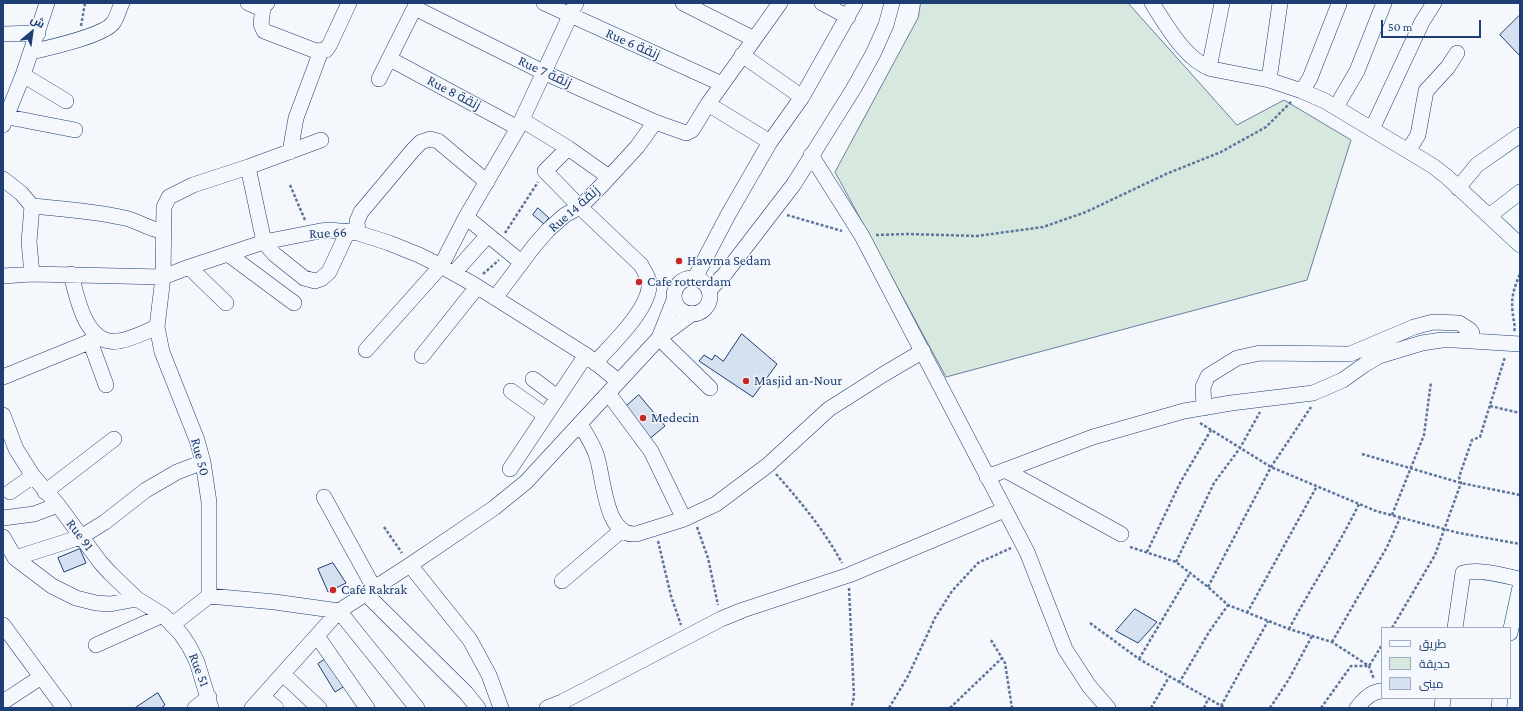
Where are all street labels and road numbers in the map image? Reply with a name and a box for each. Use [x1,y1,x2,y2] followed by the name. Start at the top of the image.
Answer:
[603,25,663,63] street label: Rue 6 زنقة
[515,52,575,92] street label: Rue 7 زنقة
[424,72,484,114] street label: Rue 8 زنقة
[545,182,603,236] street label: Rue 14 زنقة
[309,224,347,242] street label: Rue 66
[187,436,213,478] street label: Rue 50
[63,516,97,554] street label: Rue 91
[185,651,213,689] street label: Rue 51

